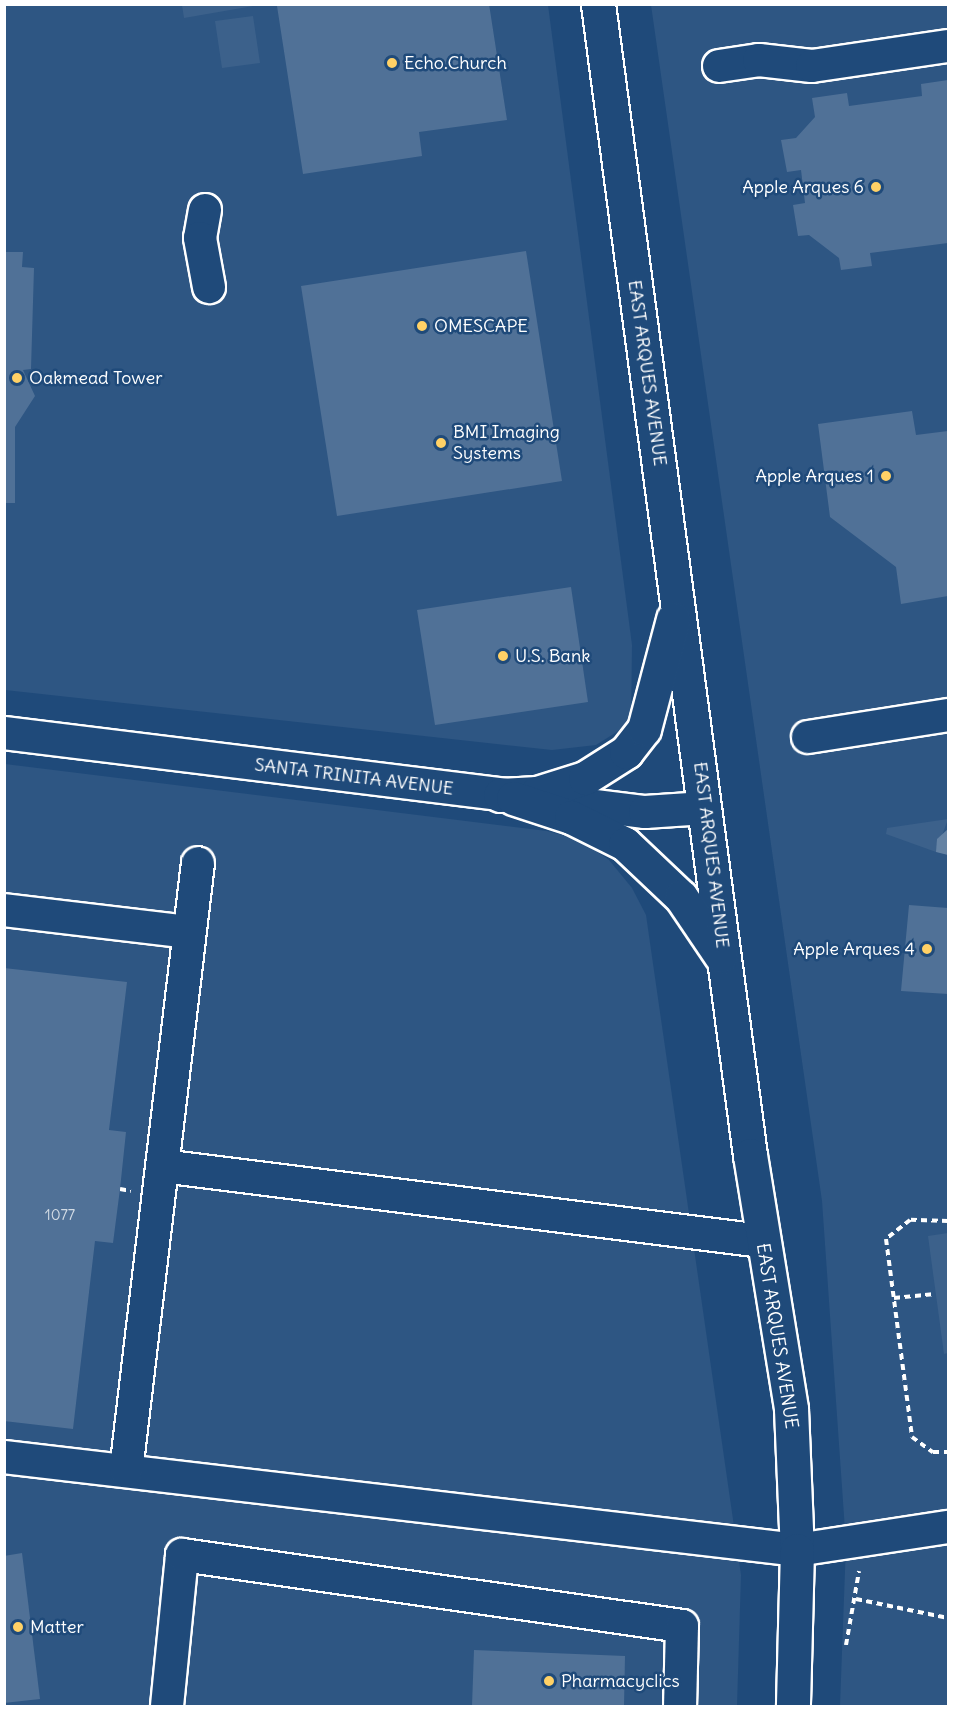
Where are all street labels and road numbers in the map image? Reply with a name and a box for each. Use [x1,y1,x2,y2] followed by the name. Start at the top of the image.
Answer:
[623,279,671,467] street label: EAST ARQUES AVENUE
[253,754,455,800] street label: SANTA TRINITA AVENUE
[689,761,733,949] street label: EAST ARQUES AVENUE
[752,1242,802,1430] street label: EAST ARQUES AVENUE

